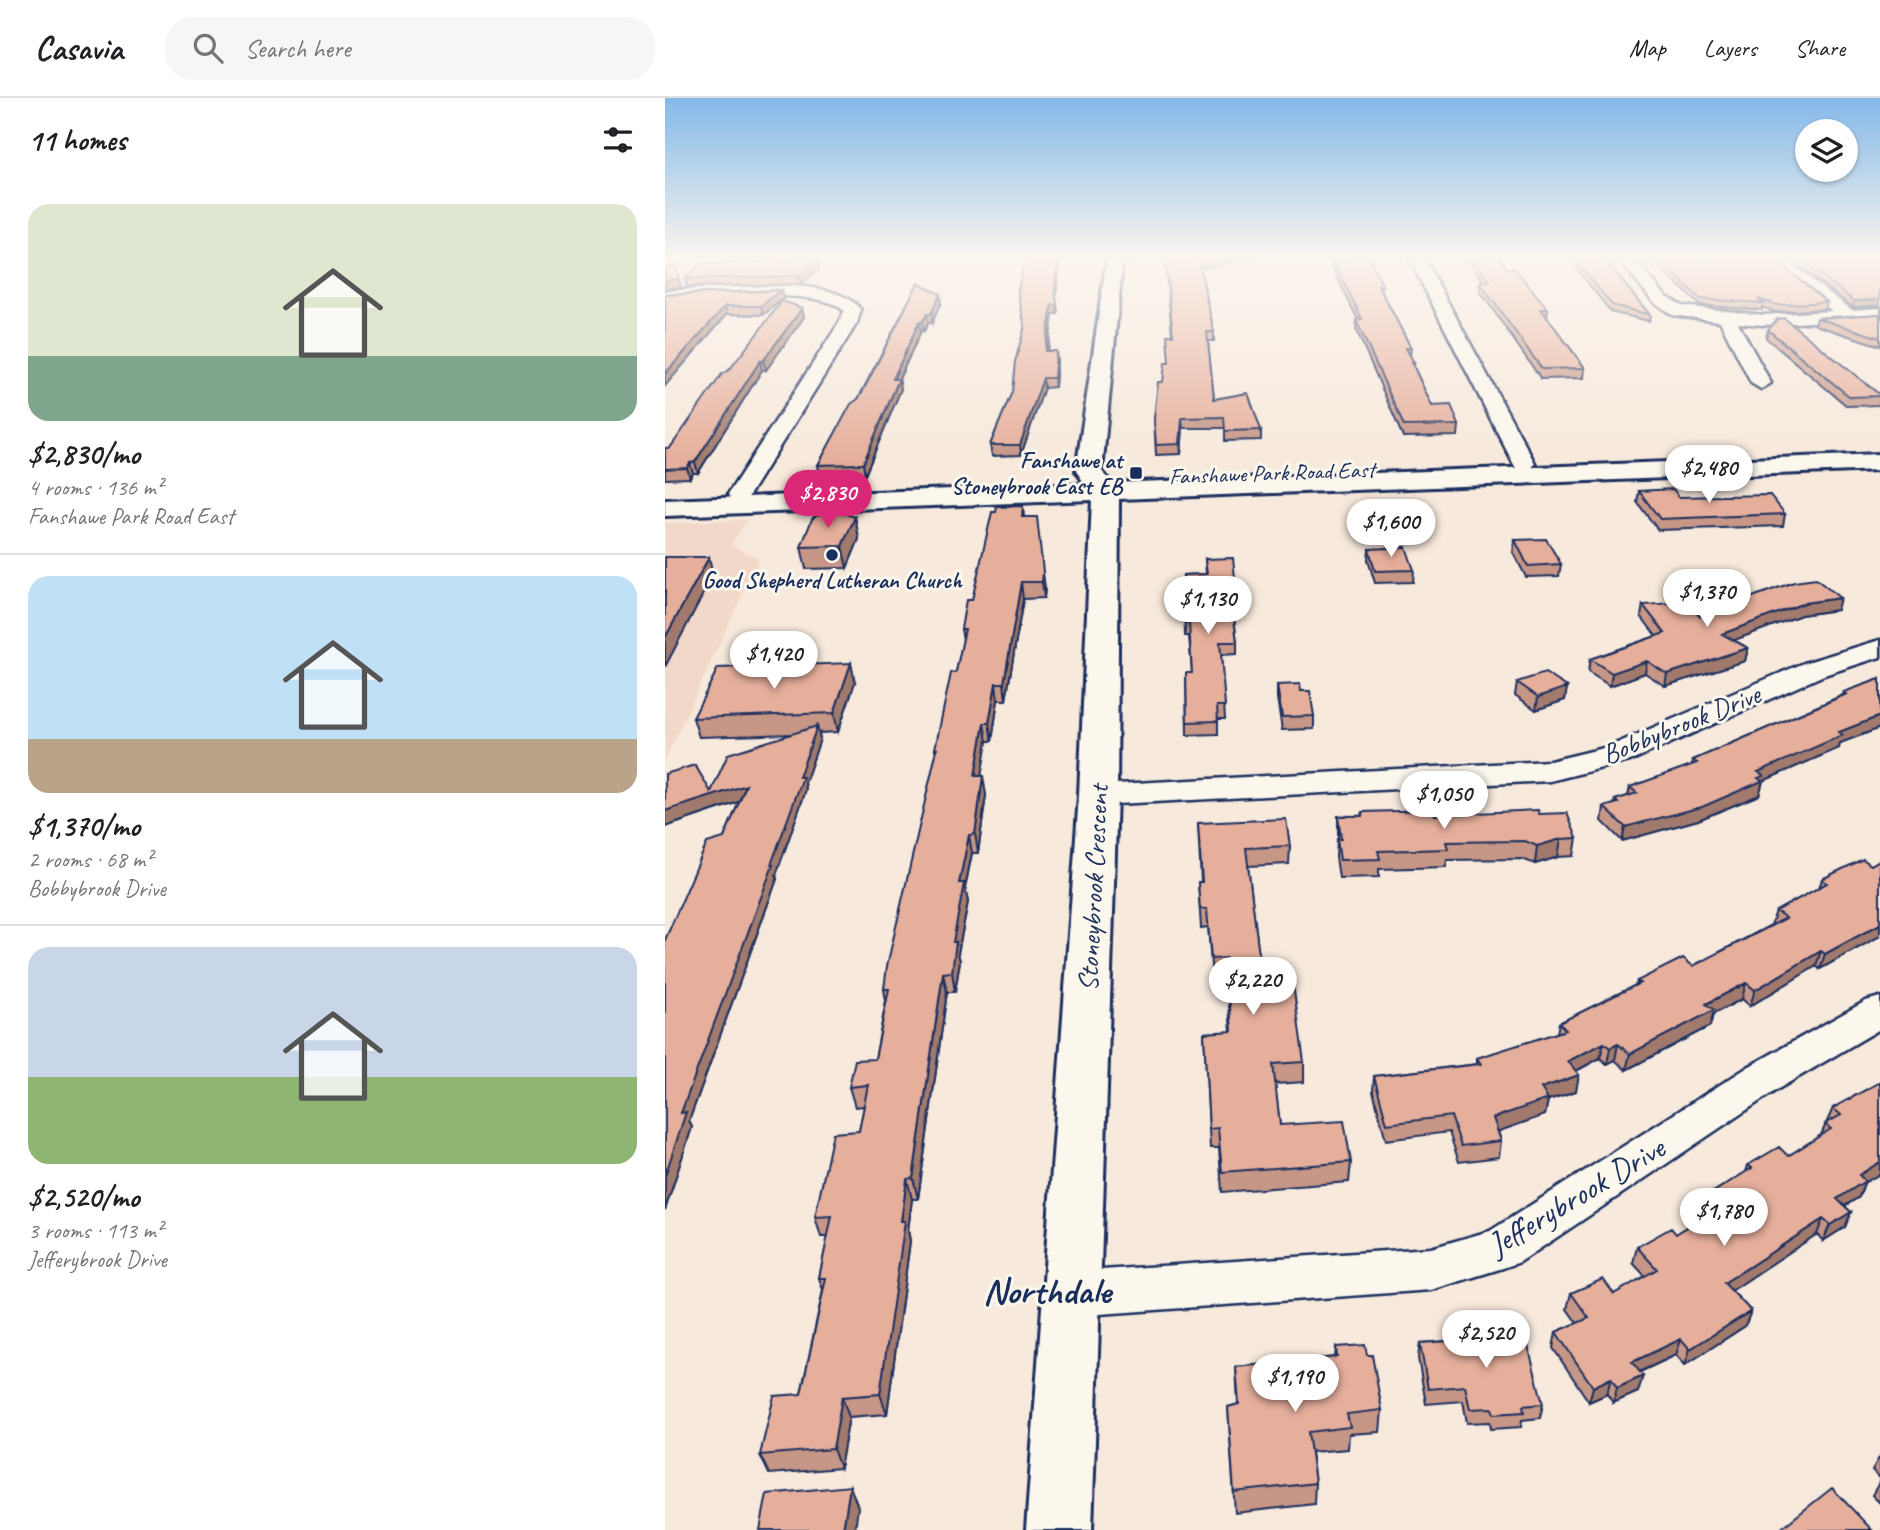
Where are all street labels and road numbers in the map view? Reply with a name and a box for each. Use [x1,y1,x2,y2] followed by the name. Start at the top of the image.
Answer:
[1169,455,1379,491] street label: Fanshawe Park Road East
[1597,676,1767,772] street label: Bobbybrook Drive
[1070,781,1116,992] street label: Stoneybrook Crescent
[1478,1126,1674,1266] street label: Jefferybrook Drive

